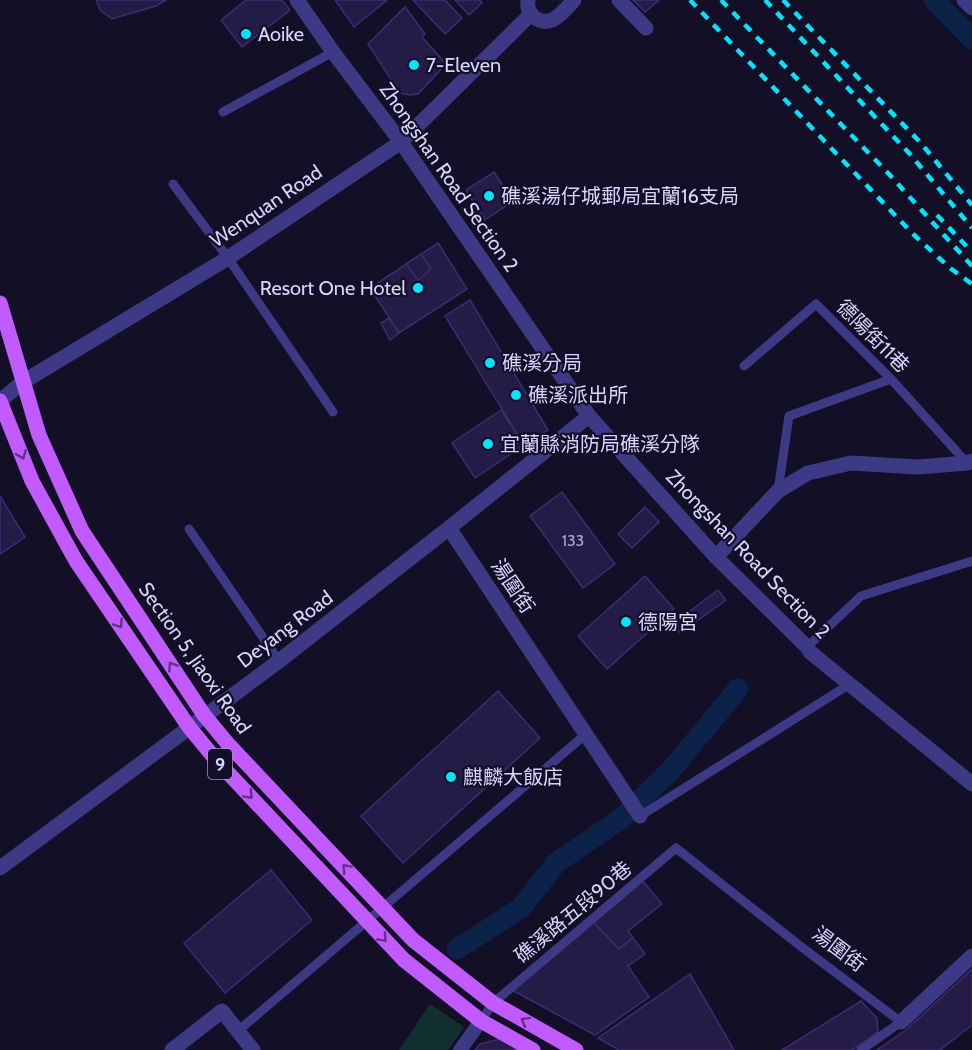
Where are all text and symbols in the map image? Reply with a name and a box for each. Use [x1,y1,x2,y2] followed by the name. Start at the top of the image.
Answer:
[258,22,304,46] place label: Aoike
[239,27,253,41] marker: Aoike
[426,53,501,77] place label: 7-Eleven
[407,58,421,72] marker: 7-Eleven
[375,78,523,276] street label: Zhongshan Road Section 2
[205,160,327,252] street label: Wenquan Road
[501,184,739,208] place label: 礁溪湯仔城郵局宜蘭16支局
[482,189,496,203] marker: 礁溪湯仔城郵局宜蘭16支局
[260,276,406,300] place label: Resort One Hotel
[411,281,425,295] marker: Resort One Hotel
[832,295,914,377] street label: 德陽街11巷
[502,351,582,375] place label: 礁溪分局
[483,356,497,370] marker: 礁溪分局
[528,383,628,407] place label: 礁溪派出所
[509,388,523,402] marker: 礁溪派出所
[500,432,700,456] place label: 宜蘭縣消防局礁溪分隊
[481,437,495,451] marker: 宜蘭縣消防局礁溪分隊
[14,450,27,460] one-way arrow
[661,465,835,643] street label: Zhongshan Road Section 2
[562,531,584,550] house number: 133
[486,554,540,618] street label: 湯圍街
[134,578,256,738] street label: Section 5, Jiaoxi Road
[233,585,337,673] street label: Deyang Road
[638,610,698,634] place label: 德陽宮
[619,615,633,629] marker: 德陽宮
[112,617,123,628] one-way arrow
[168,662,179,673] one-way arrow
[208,749,232,779] road number: 9
[463,765,563,789] place label: 麒麟大飯店
[444,770,458,784] marker: 麒麟大飯店
[242,789,253,799] one-way arrow
[510,856,636,968] street label: 礁溪路五段90巷
[342,865,353,875] one-way arrow
[808,921,870,977] street label: 湯圍街
[375,930,386,941] one-way arrow
[521,1017,531,1028] one-way arrow

